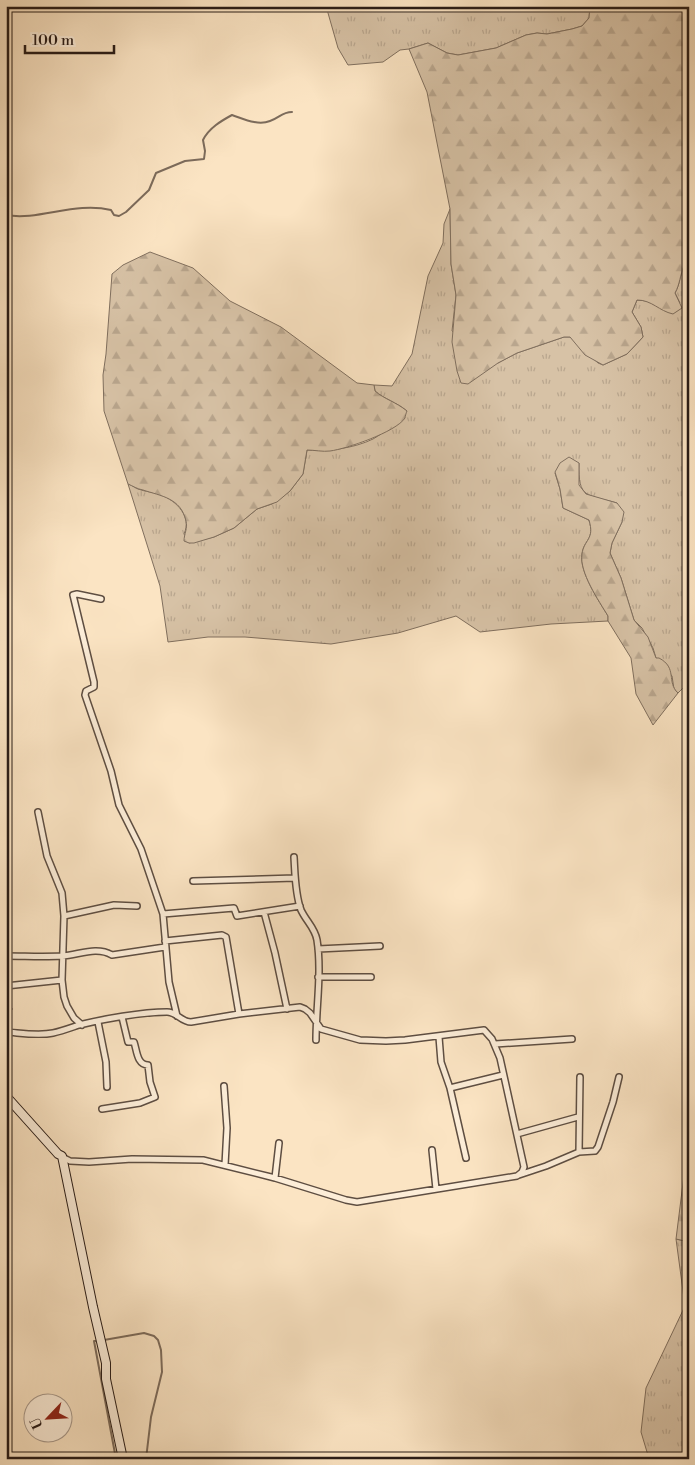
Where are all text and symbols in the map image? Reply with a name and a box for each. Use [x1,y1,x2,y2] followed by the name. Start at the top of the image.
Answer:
[25,22,114,54] scale bar
[32,31,74,50] text: 100 m
[22,1392,72,1442] north arrow
[27,1414,48,1432] text: U

